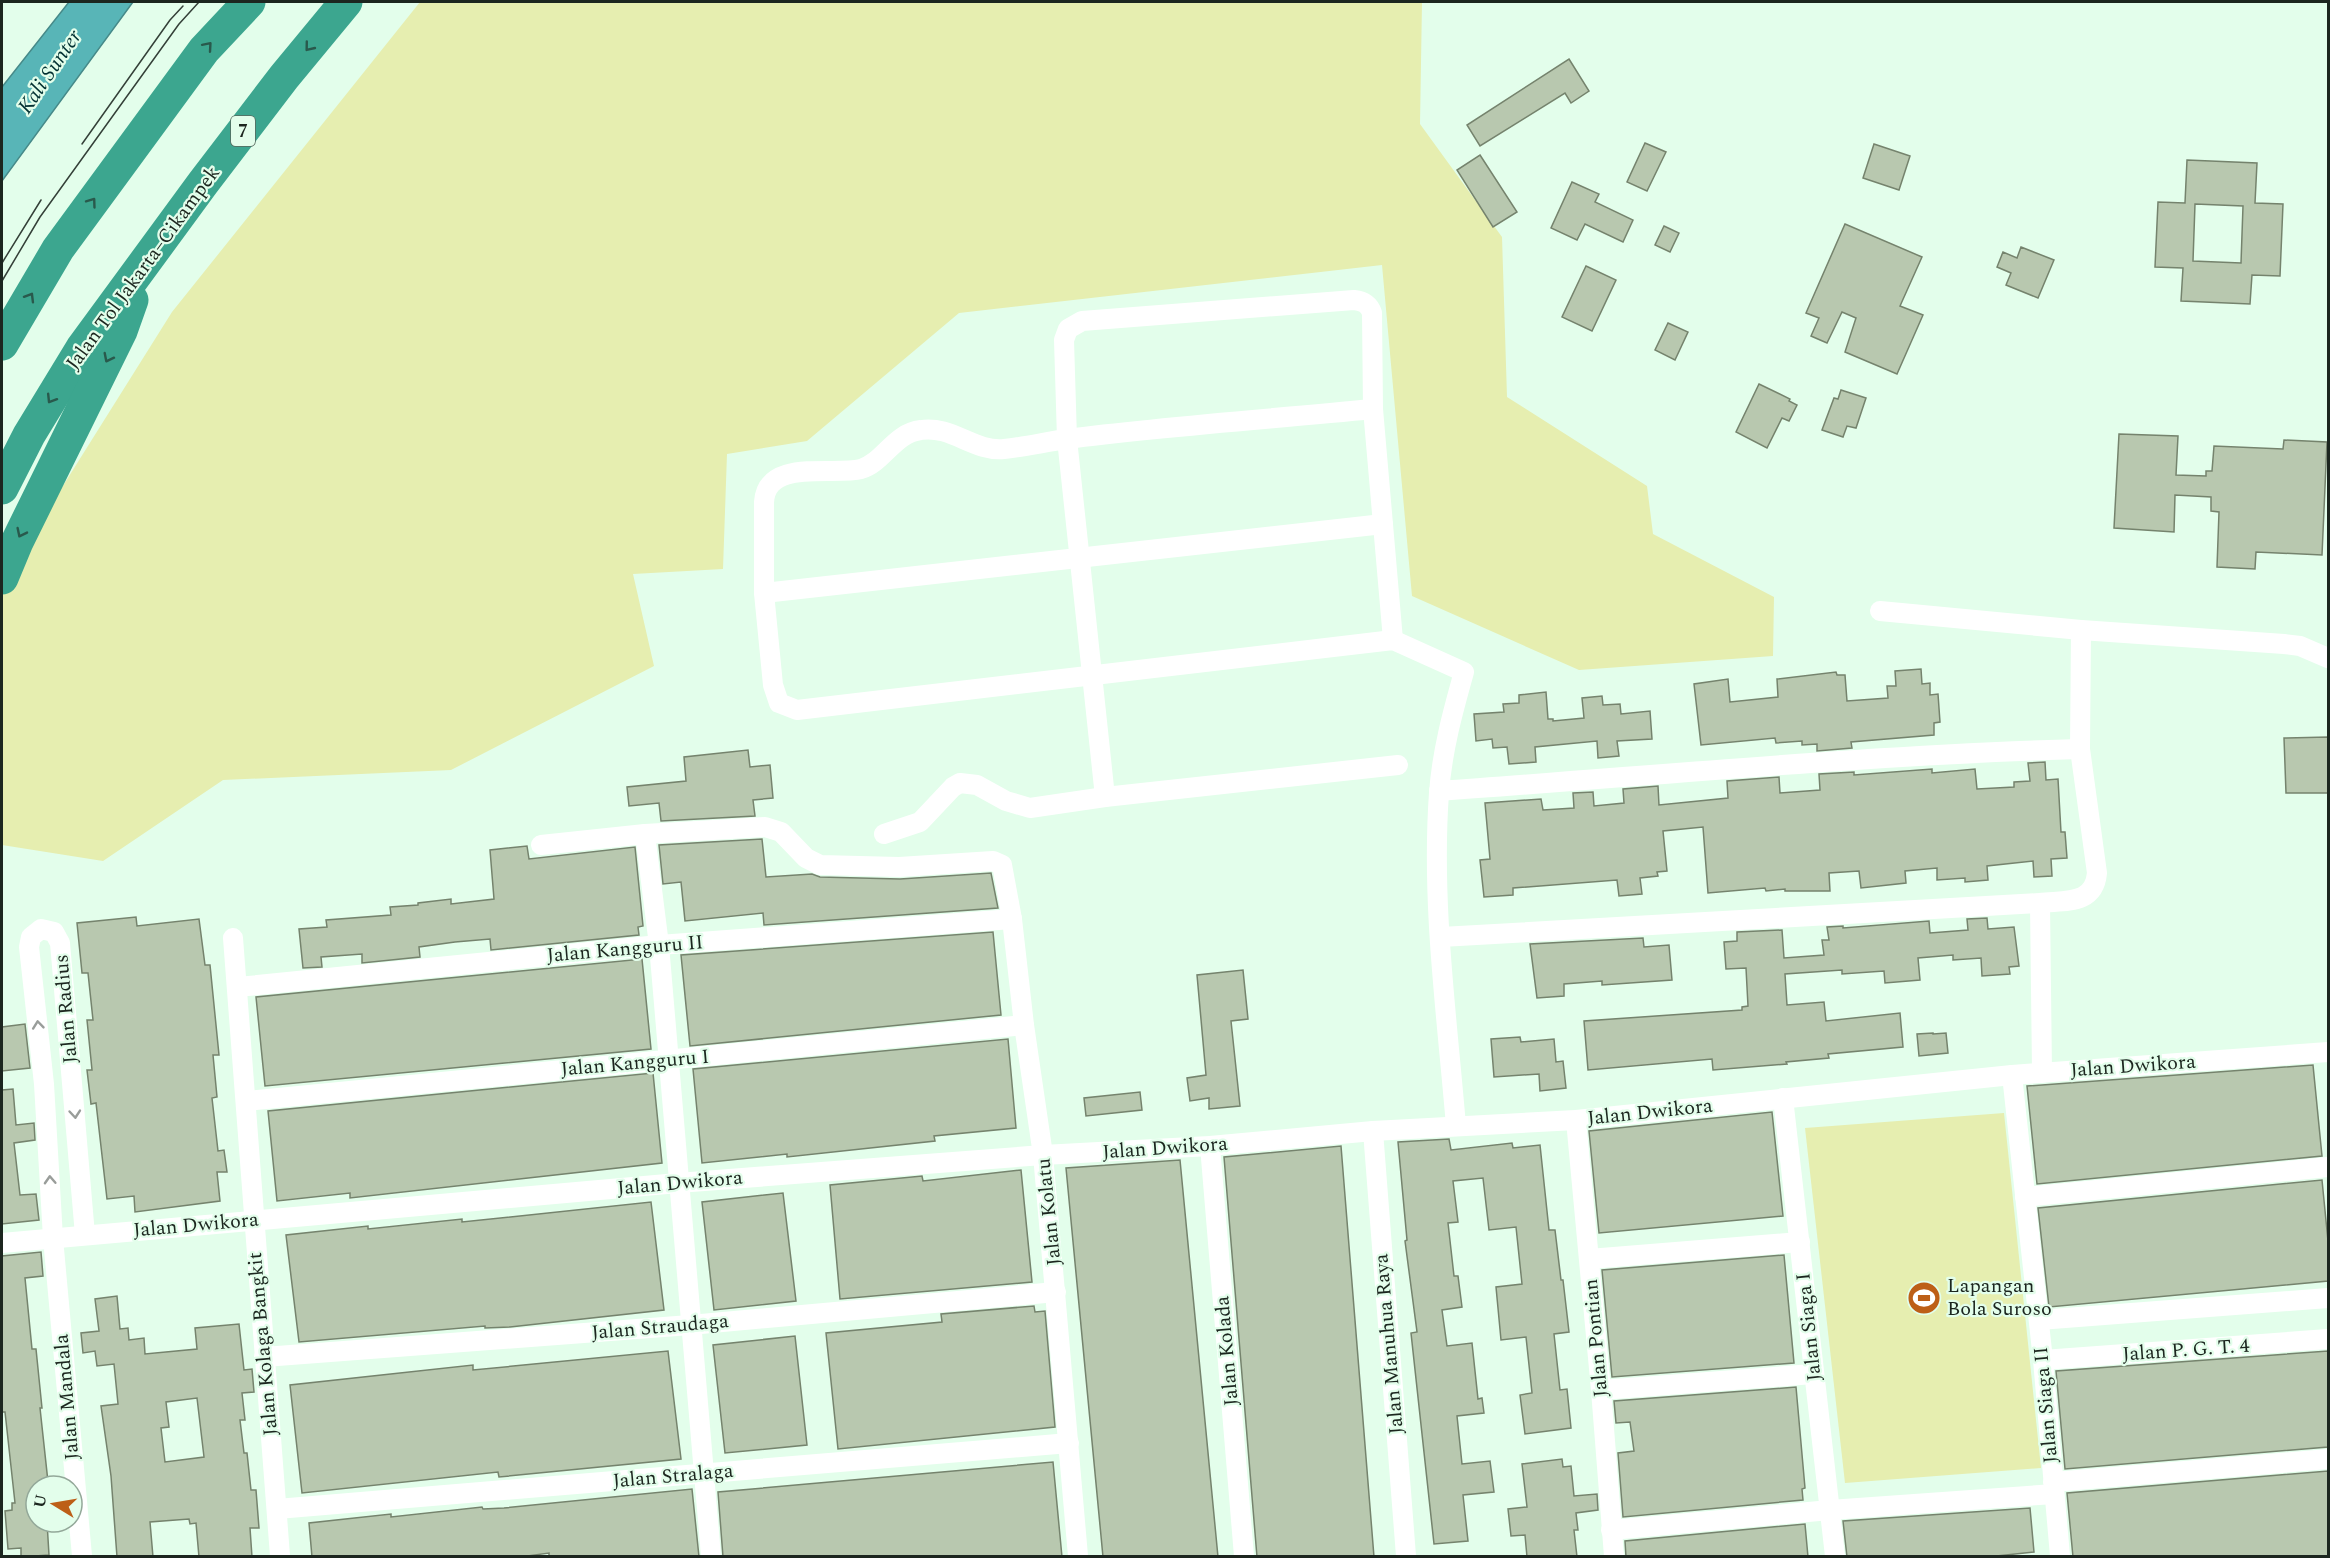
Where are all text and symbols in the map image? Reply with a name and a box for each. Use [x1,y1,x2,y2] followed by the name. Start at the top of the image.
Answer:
[10,23,90,121] water label: Kali Sunter
[305,40,316,51] one-way arrow
[201,42,212,53] one-way arrow
[231,116,255,146] road number: 7
[59,160,227,376] street label: Jalan Tol Jakarta–Cikampek
[85,198,96,209] one-way arrow
[22,293,34,303] one-way arrow
[104,352,115,362] one-way arrow
[48,392,59,403] one-way arrow
[17,526,29,537] one-way arrow
[546,927,704,971] street label: Jalan Kangguru II
[46,953,86,1065] street label: Jalan Radius
[32,1021,45,1030] one-way arrow
[559,1042,711,1084] street label: Jalan Kangguru I
[2069,1047,2197,1085] street label: Jalan Dwikora
[1586,1090,1714,1133] street label: Jalan Dwikora
[68,1110,81,1119] one-way arrow
[1101,1129,1229,1167] street label: Jalan Dwikora
[1028,1157,1070,1267] street label: Jalan Kolatu
[616,1163,744,1203] street label: Jalan Dwikora
[43,1175,56,1184] one-way arrow
[132,1205,260,1245] street label: Jalan Dwikora
[240,1251,286,1437] street label: Jalan Kolaga Bangkit
[1366,1252,1412,1436] street label: Jalan Manuhua Raya
[1788,1271,1830,1383] street label: Jalan Siaga I
[1947,1271,2052,1324] place label: Lapangan Bola Suroso
[1576,1278,1616,1398] street label: Jalan Pontian
[1906,1280,1942,1316] sports icon: Lapangan Bola Suroso
[1207,1294,1247,1407] street label: Jalan Kolada
[590,1306,730,1348] street label: Jalan Straudaga
[2121,1331,2251,1369] street label: Jalan P. G. T. 4
[47,1333,87,1461] street label: Jalan Mandala
[2026,1345,2066,1465] street label: Jalan Siaga II
[611,1456,735,1496] street label: Jalan Stralaga
[24,1474,84,1534] north arrow
[27,1492,53,1510] text: U

